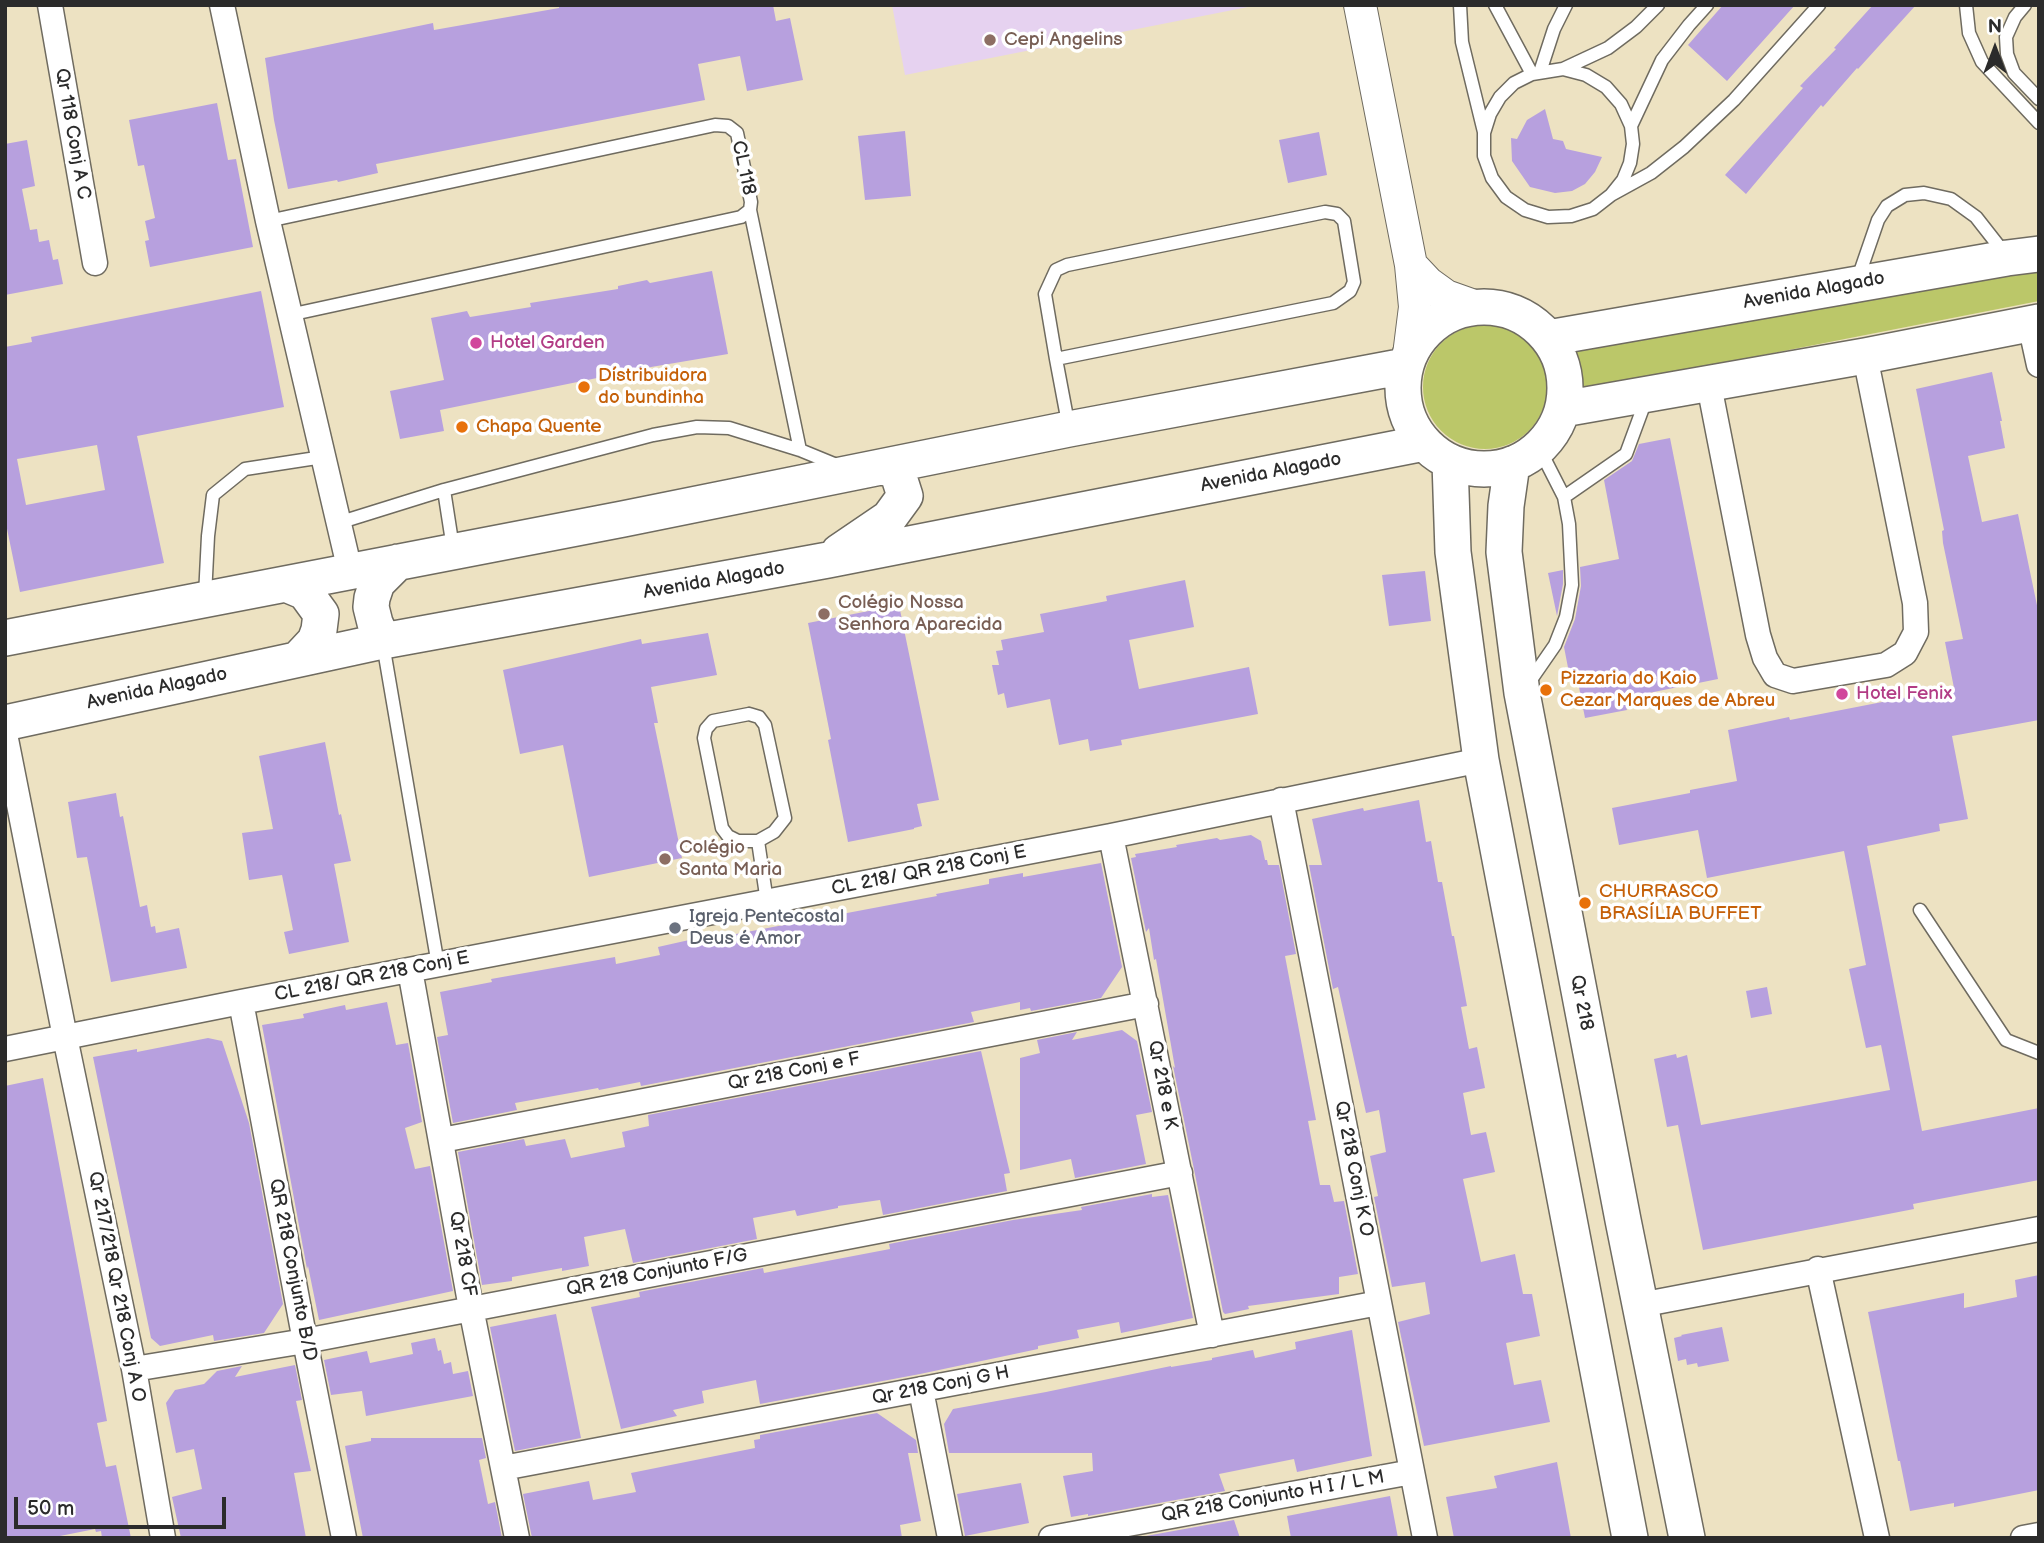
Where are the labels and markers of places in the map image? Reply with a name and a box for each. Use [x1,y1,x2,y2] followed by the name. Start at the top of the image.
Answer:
[1004,29,1123,51] place label: Cepi Angelins
[982,32,998,48] marker: Cepi Angelins
[490,332,605,354] place label: Hotel Garden
[468,335,484,351] marker: Hotel Garden
[598,365,707,409] place label: Dístribuidora do bundinha
[576,379,592,395] marker: Dístribuidora do bundinha
[476,416,602,438] place label: Chapa Quente
[454,419,470,435] marker: Chapa Quente
[838,592,1002,636] place label: Colégio Nossa Senhora Aparecida
[816,606,832,622] marker: Colégio Nossa Senhora Aparecida
[1560,668,1775,712] place label: Pizzaria do Kaio Cezar Marques de Abreu
[1538,682,1554,698] marker: Pizzaria do Kaio Cezar Marques de Abreu
[1856,683,1952,705] place label: Hotel Fenix
[1834,686,1850,702] marker: Hotel Fenix
[679,837,782,881] place label: Colégio Santa Maria
[657,851,673,867] marker: Colégio Santa Maria
[1599,881,1762,925] place label: CHURRASCO BRASÍLIA BUFFET
[1577,895,1593,911] marker: CHURRASCO BRASÍLIA BUFFET
[689,906,844,950] place label: Igreja Pentecostal Deus é Amor
[667,920,683,936] marker: Igreja Pentecostal Deus é Amor

